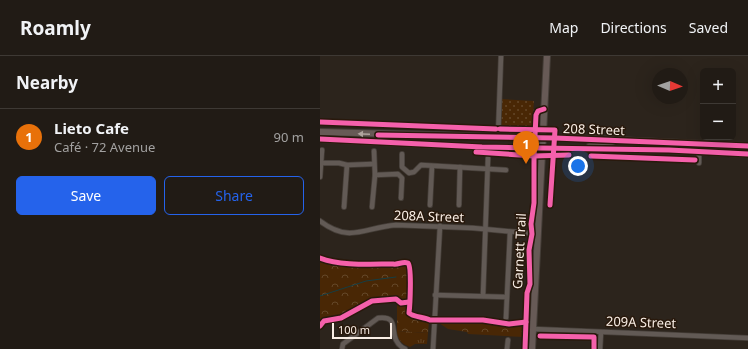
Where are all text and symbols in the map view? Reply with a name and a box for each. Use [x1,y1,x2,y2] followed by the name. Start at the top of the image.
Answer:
[20,15,91,41] text: Roamly
[549,18,578,37] text: Map
[600,18,667,37] text: Directions
[689,18,728,37] text: Saved
[652,68,688,104] north arrow
[700,68,736,140] map controls
[700,68,736,104] button: +
[16,71,78,94] text: Nearby
[700,104,736,140] button: −
[54,118,129,138] text: Lieto Cafe
[563,119,626,139] street label: 208 Street
[25,128,33,146] text: 1
[274,128,304,146] text: 90 m
[357,131,370,137] one-way arrow
[513,131,539,164] pin: 1
[54,138,155,156] text: Café · 72 Avenue
[568,156,588,176] your location
[16,176,156,215] button: Save
[164,176,304,215] button: Share
[394,206,465,226] street label: 208A Street
[508,213,530,289] street label: Garnett Trail
[606,312,677,332] street label: 209A Street
[332,321,392,340] scale bar
[338,322,370,337] text: 100 m

